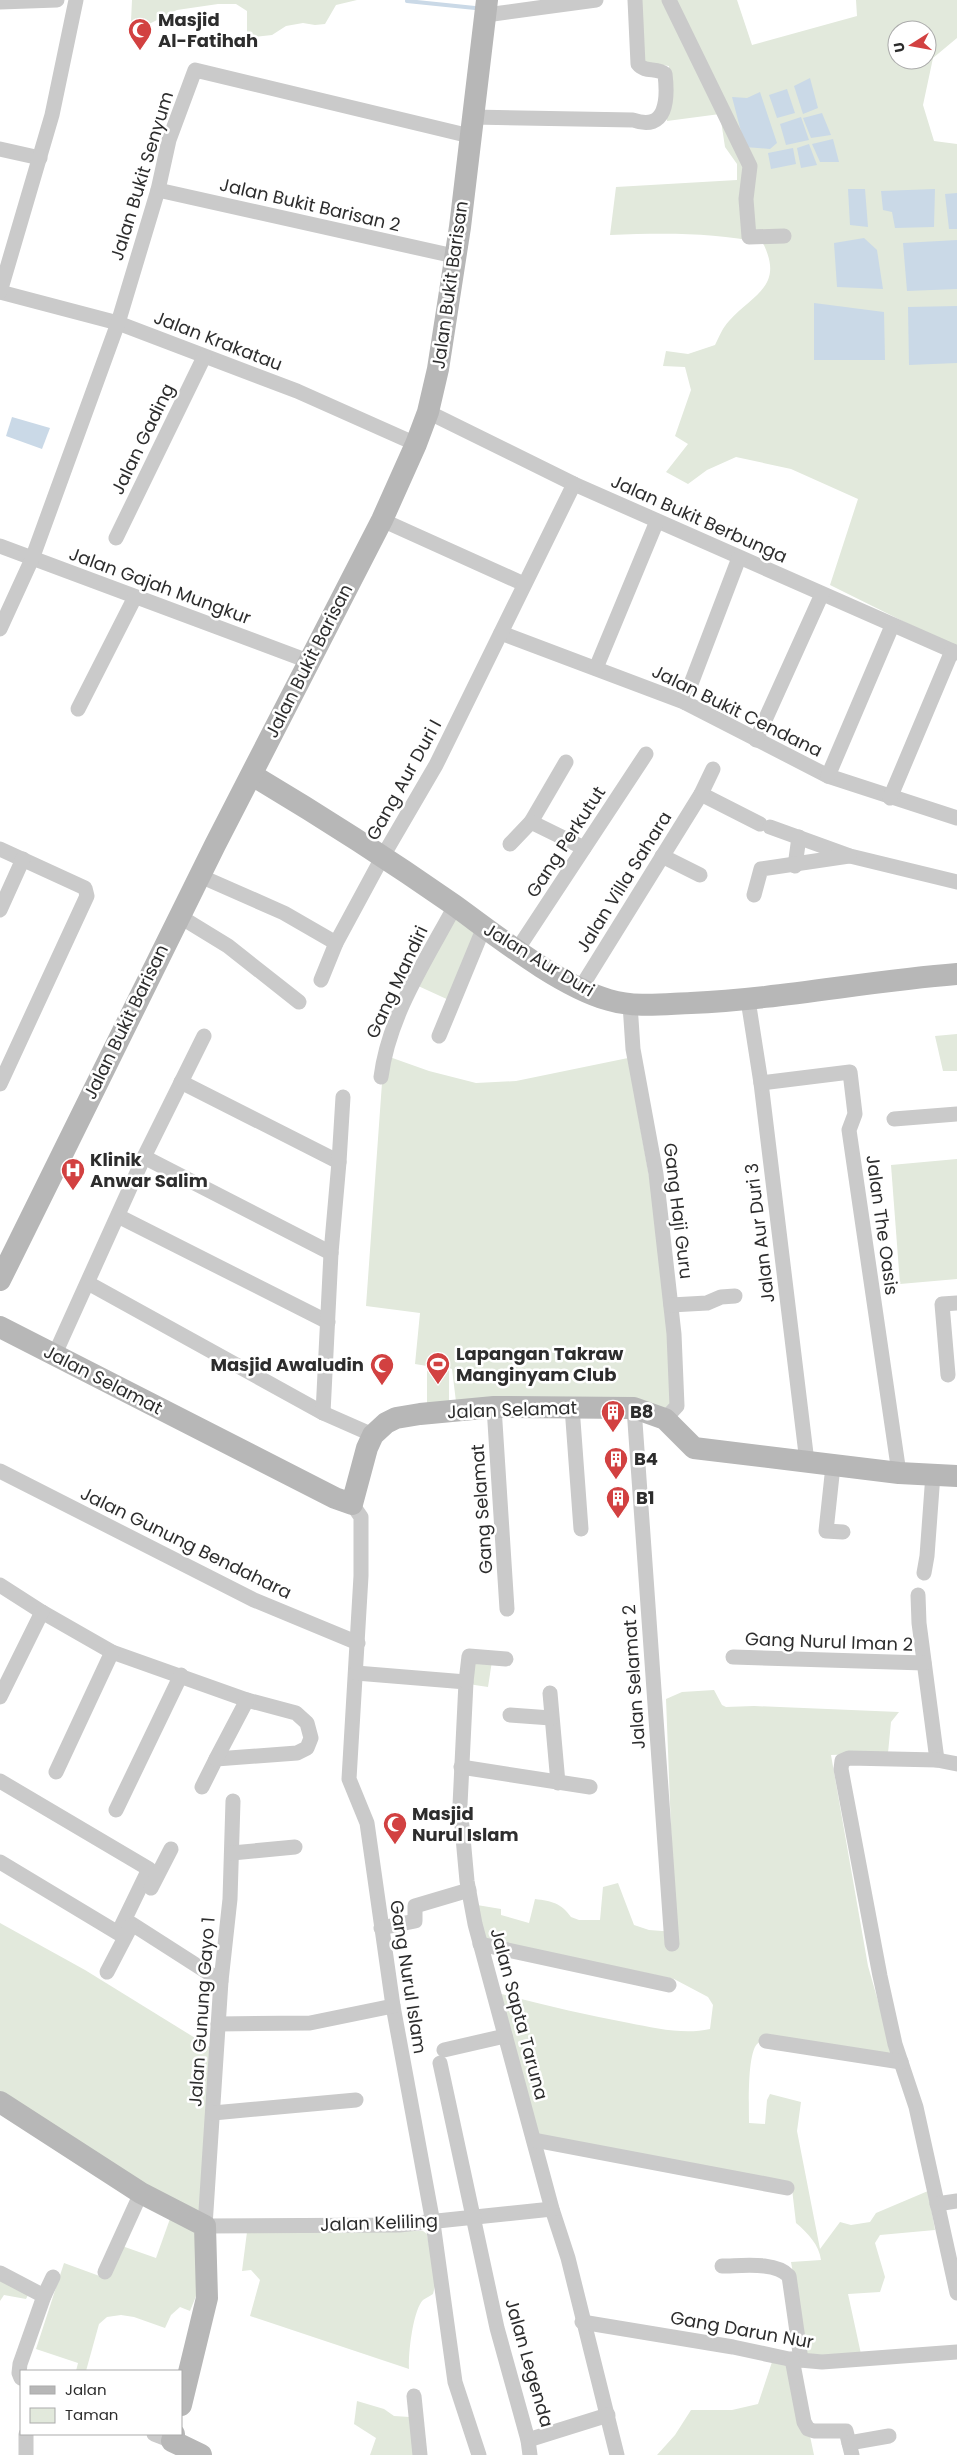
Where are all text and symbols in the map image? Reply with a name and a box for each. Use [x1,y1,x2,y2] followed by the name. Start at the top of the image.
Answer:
[158,7,258,53] place label: Masjid Al-Fatihah
[127,17,153,51] mosque icon: Masjid Al-Fatihah
[887,20,937,70] north arrow
[888,41,910,54] text: U
[104,88,179,264] street label: Jalan Bukit Senyum
[217,172,403,237] street label: Jalan Bukit Barisan 2
[425,199,474,371] street label: Jalan Bukit Barisan
[150,304,286,377] street label: Jalan Krakatau
[105,379,180,499] street label: Jalan Gading
[607,468,791,569] street label: Jalan Bukit Berbunga
[66,541,255,630] street label: Jalan Gajah Mungkur
[259,580,358,742] street label: Jalan Bukit Barisan
[648,658,827,763] street label: Jalan Bukit Cendana
[360,715,447,845] street label: Gang Aur Duri I
[520,781,611,902] street label: Gang Perkutut
[570,806,677,957] street label: Jalan Villa Sahara
[479,917,599,1003] street label: Jalan Aur Duri
[360,921,434,1042] street label: Gang Mandiri
[77,940,174,1104] street label: Jalan Bukit Barisan
[658,1142,699,1280] street label: Gang Haji Guru
[90,1147,208,1193] place label: Klinik Anwar Salim
[860,1153,905,1297] street label: Jalan The Oasis
[60,1157,86,1191] hospital icon: Klinik Anwar Salim
[739,1162,780,1304] street label: Jalan Aur Duri 3
[40,1339,167,1420] street label: Jalan Selamat
[456,1341,624,1387] place label: Lapangan Takraw Manginyam Club
[425,1351,451,1385] sports icon: Lapangan Takraw Manginyam Club
[210,1352,364,1377] place label: Masjid Awaludin
[369,1352,395,1386] mosque icon: Masjid Awaludin
[446,1395,577,1424] street label: Jalan Selamat
[600,1399,626,1433] building icon: B8
[630,1399,654,1424] place label: B8
[464,1443,499,1575] street label: Gang Selamat
[603,1446,629,1480] building icon: B4
[634,1446,658,1471] place label: B4
[76,1480,296,1605] street label: Jalan Gunung Bendahara
[605,1485,631,1519] building icon: B1
[636,1485,655,1510] place label: B1
[616,1604,651,1750] street label: Jalan Selamat 2
[745,1626,913,1657] street label: Gang Nurul Iman 2
[412,1801,519,1847] place label: Masjid Nurul Islam
[382,1811,408,1845] mosque icon: Masjid Nurul Islam
[384,1898,433,2056] street label: Gang Nurul Islam
[182,1916,221,2108] street label: Jalan Gunung Gayo 1
[485,1925,554,2103] street label: Jalan Sapta Taruna
[320,2208,438,2237] street label: Jalan Keliling
[499,2296,560,2430] street label: Jalan Legenda
[669,2305,816,2354] street label: Gang Darun Nur
[20,2370,182,2435] legend
[65,2379,107,2400] text: Jalan
[65,2404,118,2425] text: Taman

